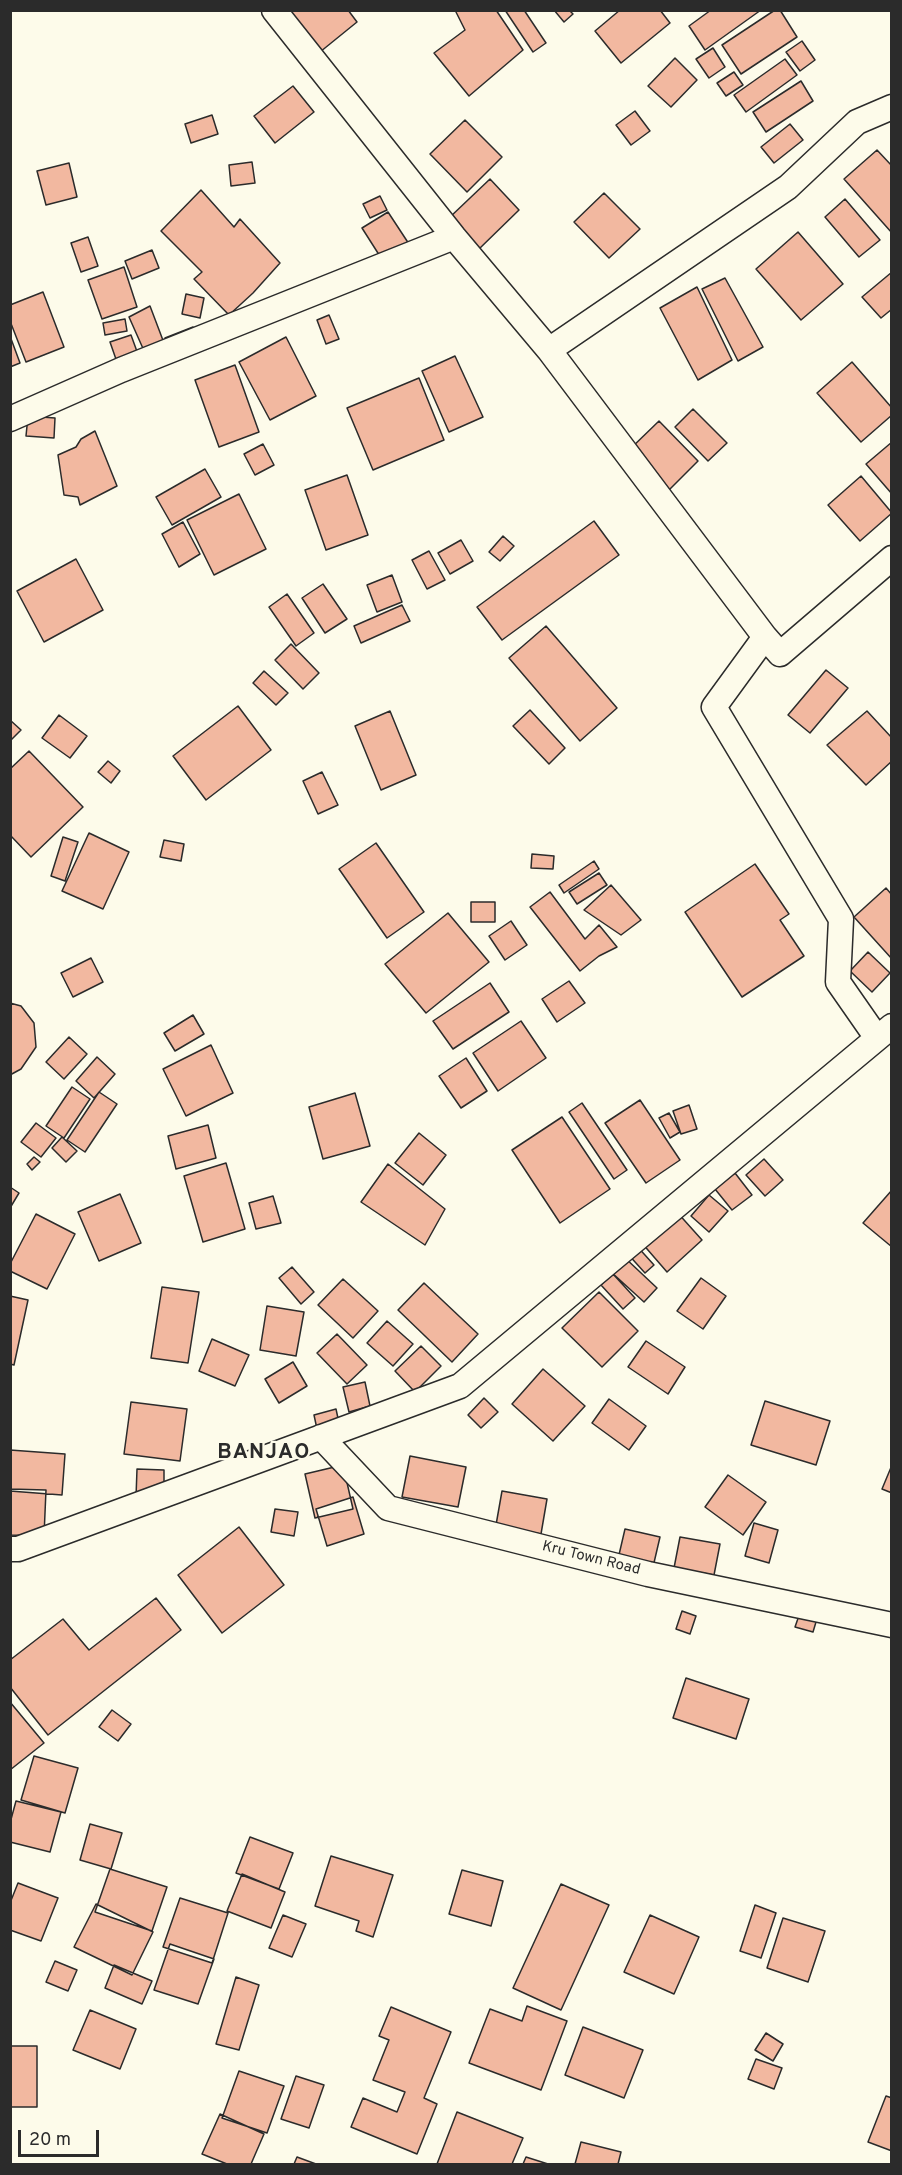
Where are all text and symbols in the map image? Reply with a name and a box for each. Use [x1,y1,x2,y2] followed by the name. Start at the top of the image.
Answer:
[217,1441,311,1467] district label: BANJAO
[540,1538,642,1580] street label: Kru Town Road
[21,2118,102,2156] scale bar
[29,2129,71,2152] text: 20 m

